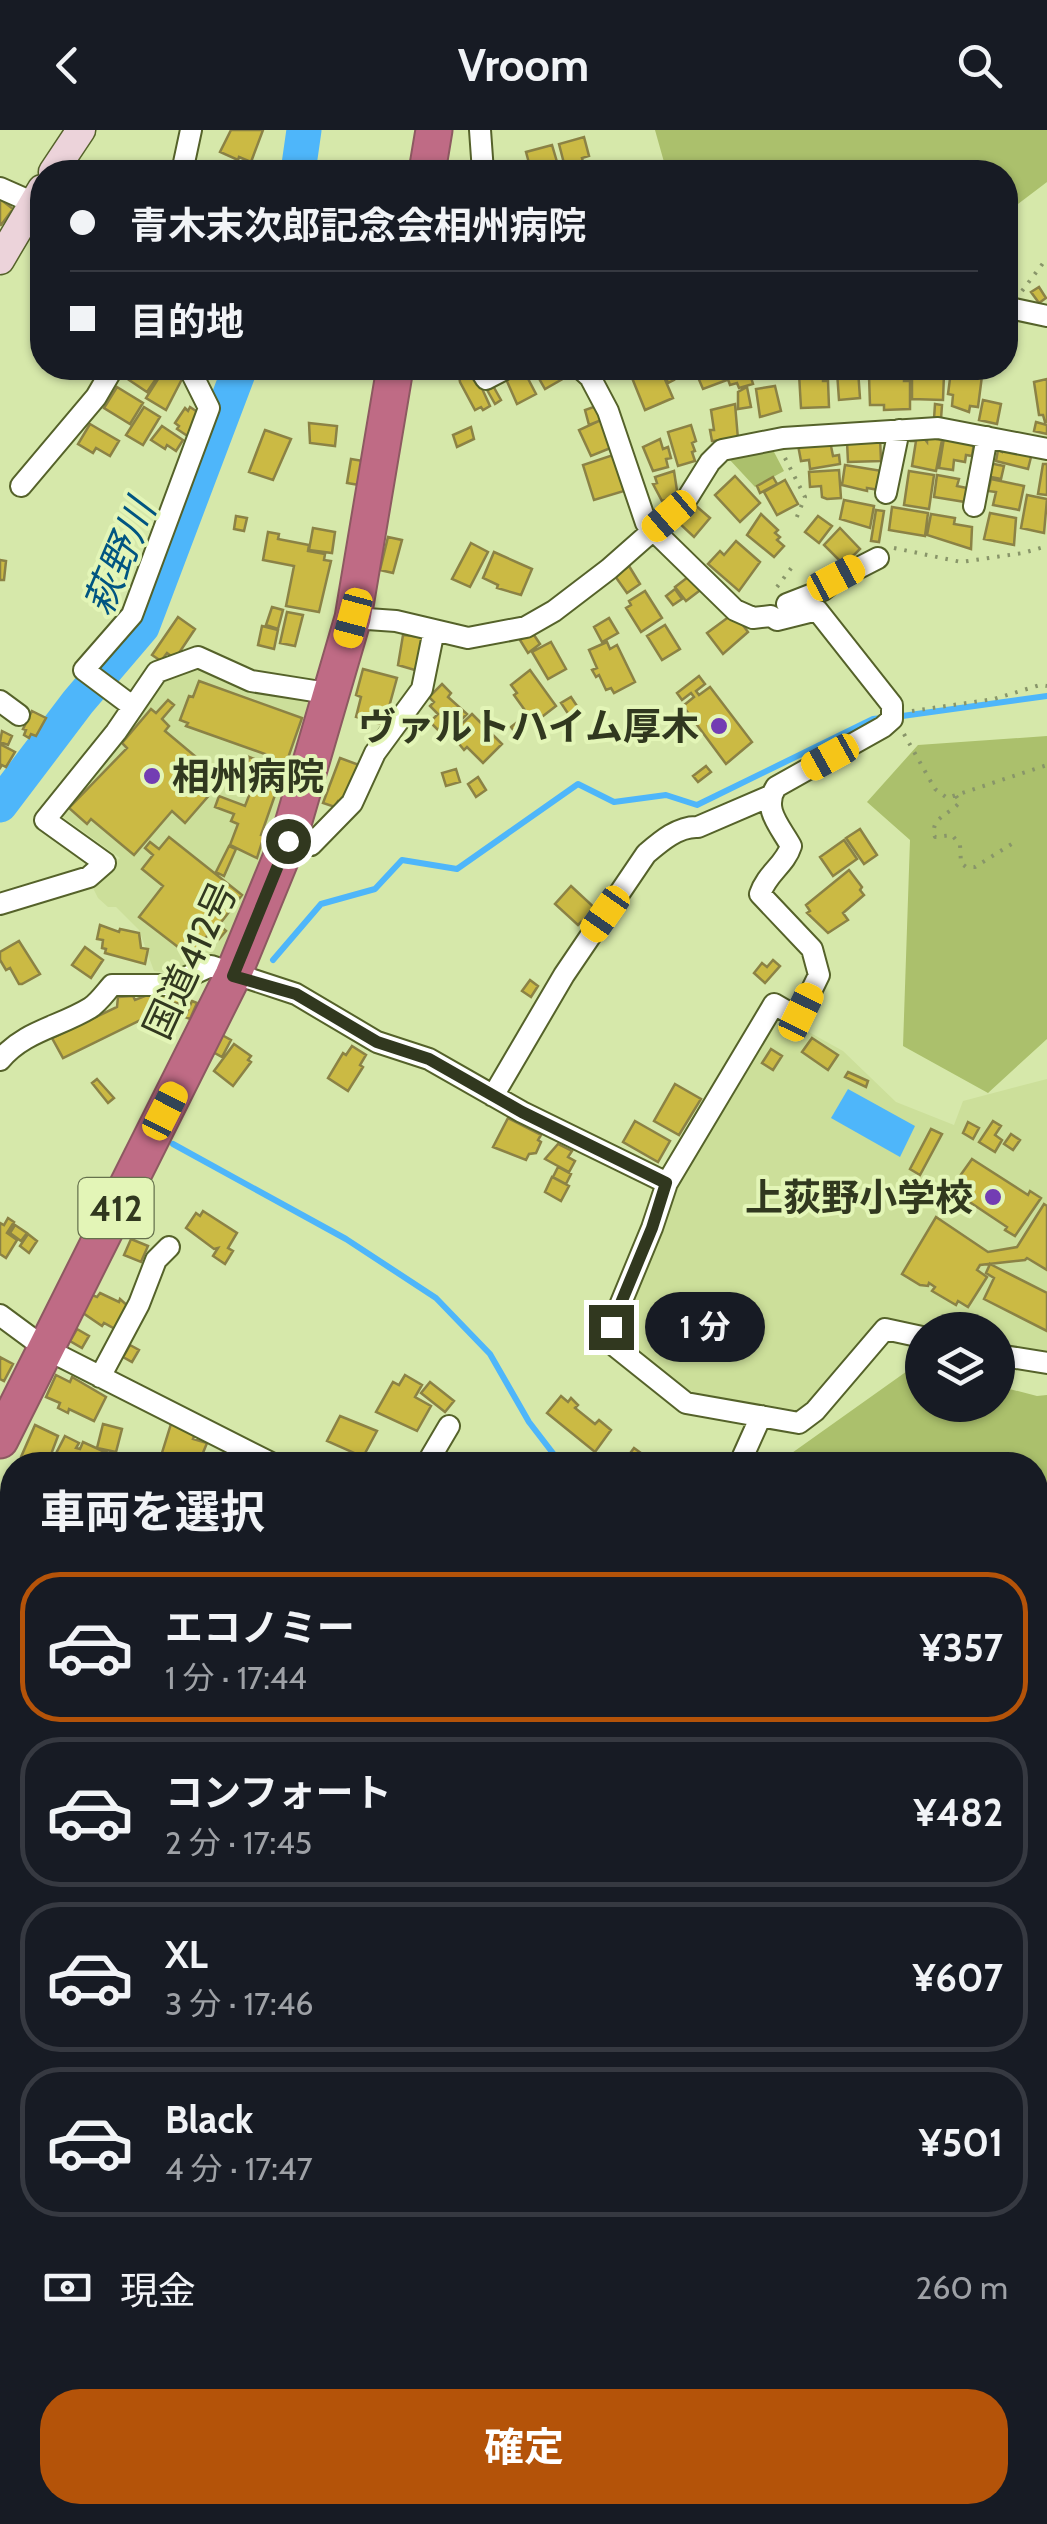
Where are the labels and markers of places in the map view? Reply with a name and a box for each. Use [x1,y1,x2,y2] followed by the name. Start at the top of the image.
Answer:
[359,703,699,750] place label: ヴァルトハイム厚木
[708,715,730,737] marker: ヴァルトハイム厚木
[172,753,324,800] place label: 相州病院
[141,765,163,787] marker: 相州病院
[745,1174,973,1221] place label: 上荻野小学校
[982,1186,1004,1208] marker: 上荻野小学校

